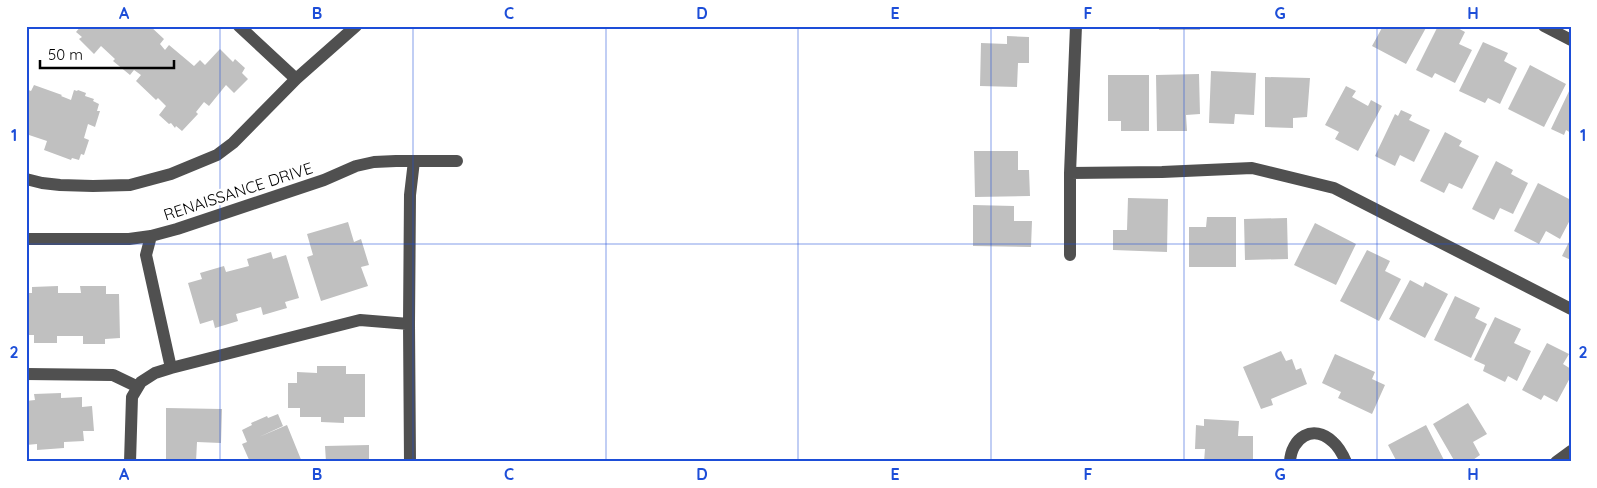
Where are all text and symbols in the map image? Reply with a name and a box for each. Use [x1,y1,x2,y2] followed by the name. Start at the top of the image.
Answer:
[119,3,130,23] text: A
[312,3,322,23] text: B
[504,3,514,23] text: C
[696,3,708,23] text: D
[890,3,900,23] text: E
[1084,3,1093,23] text: F
[1274,3,1286,23] text: G
[1467,3,1479,23] text: H
[40,38,174,70] scale bar
[48,45,83,64] text: 50 m
[11,125,17,145] text: 1
[1580,125,1586,145] text: 1
[161,157,315,225] street label: RENAISSANCE DRIVE
[9,342,19,362] text: 2
[1578,342,1588,362] text: 2
[119,464,130,484] text: A
[312,464,322,484] text: B
[504,464,514,484] text: C
[696,464,708,484] text: D
[890,464,900,484] text: E
[1084,464,1093,484] text: F
[1274,464,1286,484] text: G
[1467,464,1479,484] text: H

